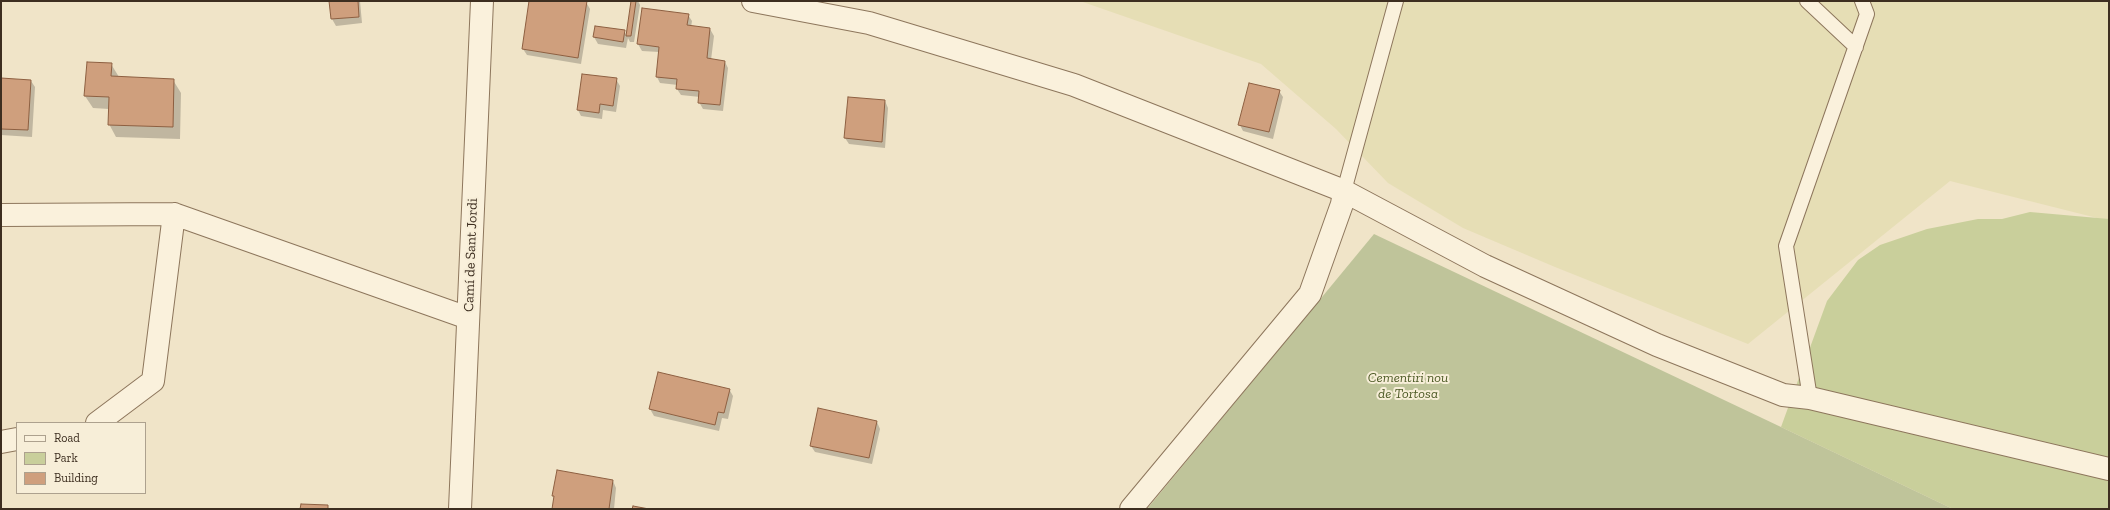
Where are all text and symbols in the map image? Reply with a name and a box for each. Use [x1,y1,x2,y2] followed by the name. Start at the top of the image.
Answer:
[461,198,481,312] street label: Camí de Sant Jordi
[1368,370,1448,402] park label: Cementiri nou de Tortosa
[16,422,146,494] legend
[54,431,80,445] text: Road
[54,451,78,465] text: Park
[54,471,98,485] text: Building

